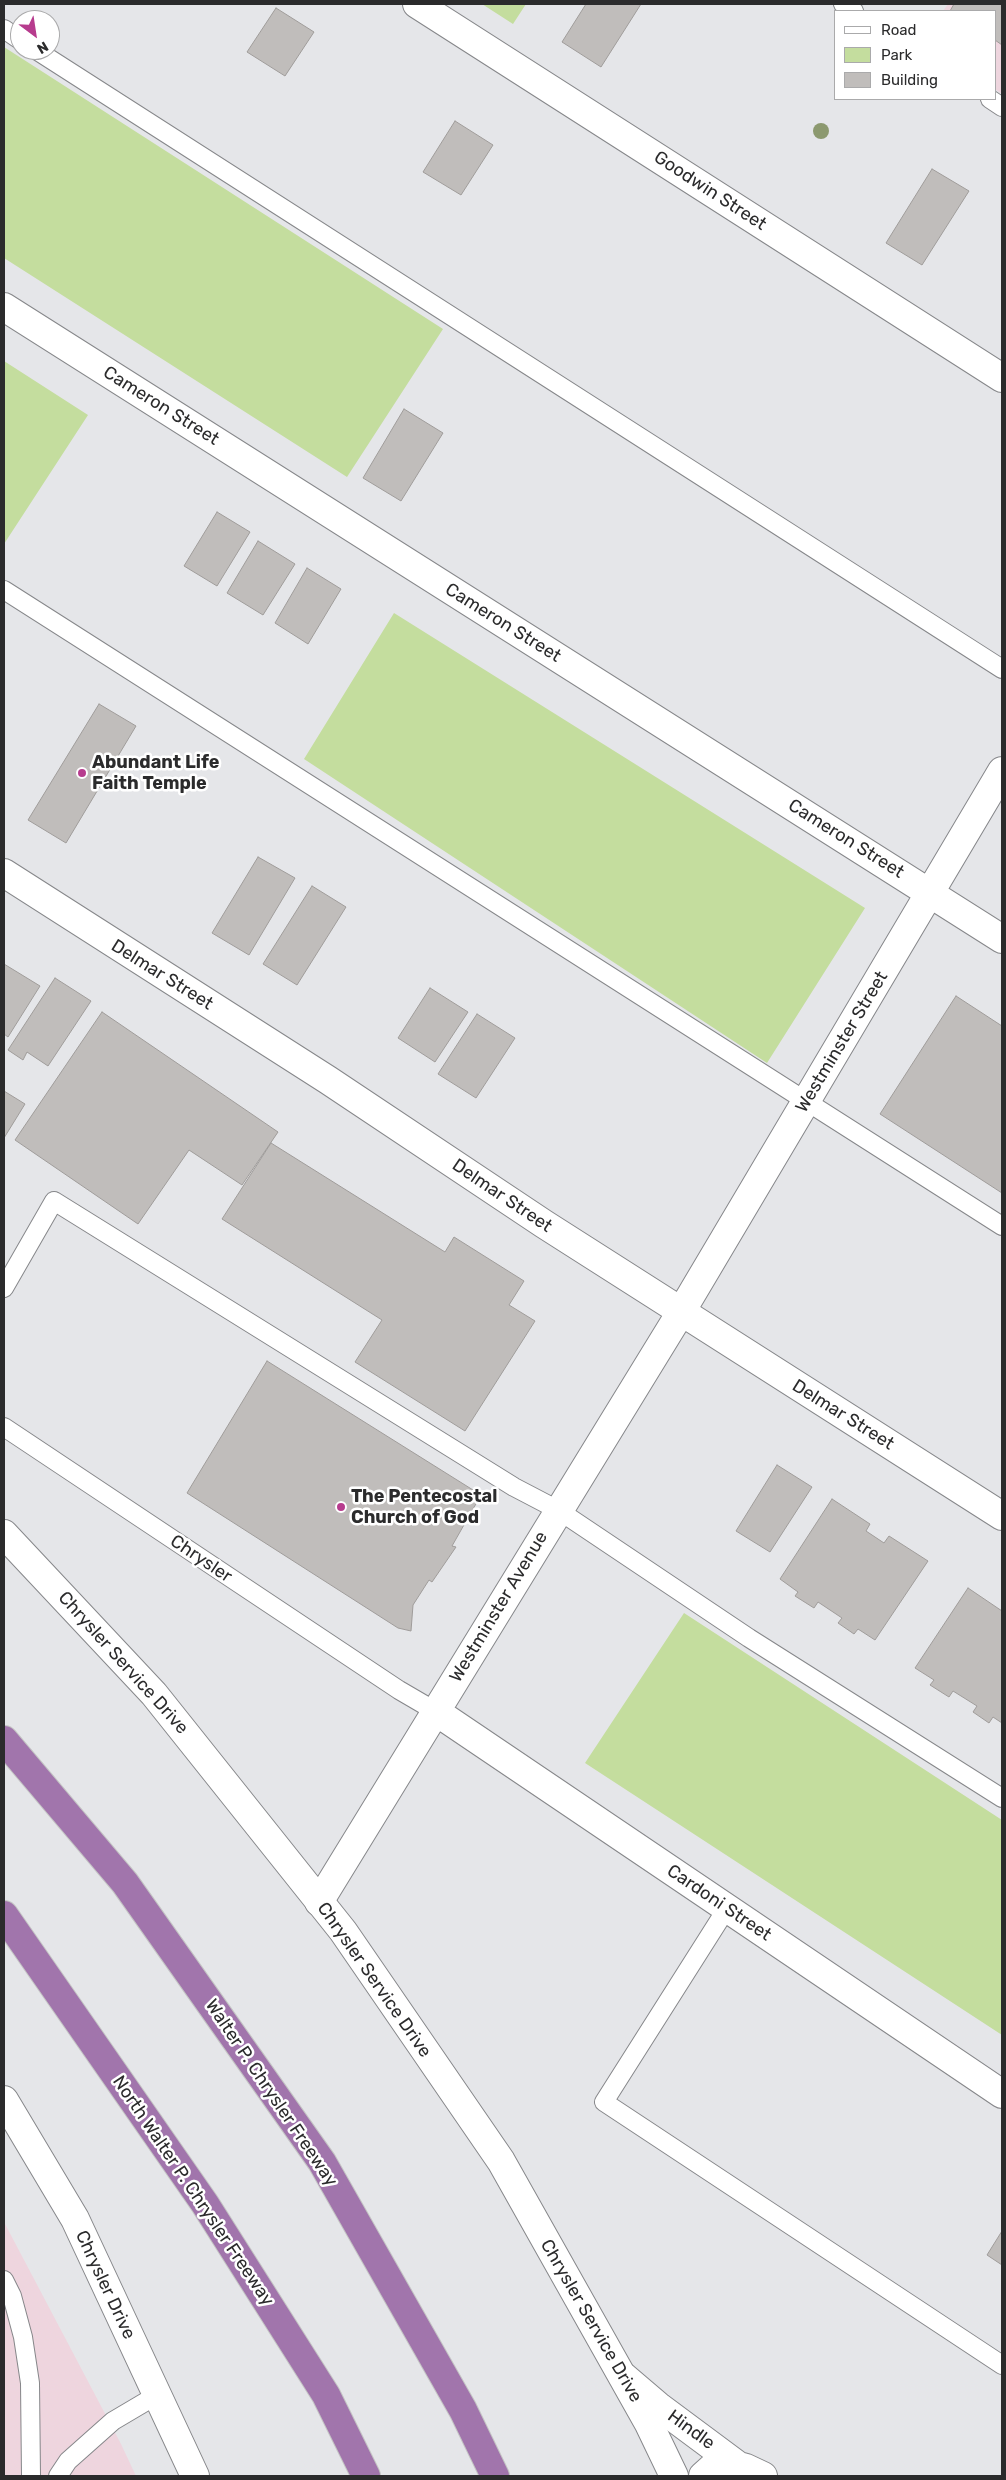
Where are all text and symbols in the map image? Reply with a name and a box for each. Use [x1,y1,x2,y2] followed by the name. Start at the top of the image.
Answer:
[10,10,60,60] north arrow
[834,10,996,100] legend
[881,21,917,39] text: Road
[34,38,51,57] text: N
[881,46,912,64] text: Park
[881,71,938,89] text: Building
[650,147,770,235] street label: Goodwin Street
[99,362,223,450] street label: Cameron Street
[441,579,565,667] street label: Cameron Street
[92,752,219,794] place label: Abundant Life Faith Temple
[76,767,88,779] marker: Abundant Life Faith Temple
[784,795,908,883] street label: Cameron Street
[107,935,217,1015] street label: Delmar Street
[791,967,893,1117] street label: Westminster Street
[448,1155,556,1237] street label: Delmar Street
[788,1375,898,1455] street label: Delmar Street
[351,1486,497,1528] place label: The Pentecostal Church of God
[335,1501,347,1513] marker: The Pentecostal Church of God
[445,1528,553,1686] street label: Westminster Avenue
[166,1530,236,1588] street label: Chrysler
[53,1587,193,1739] street label: Chrysler Service Drive
[663,1860,775,1946] street label: Cardoni Street
[312,1898,436,2062] street label: Chrysler Service Drive
[200,1995,342,2191] street label: Walter P. Chrysler Freeway
[108,2072,278,2310] street label: North Walter P. Chrysler Freeway
[70,2227,140,2343] street label: Chrysler Drive
[536,2236,646,2406] street label: Chrysler Service Drive
[663,2406,719,2454] street label: Hindle

